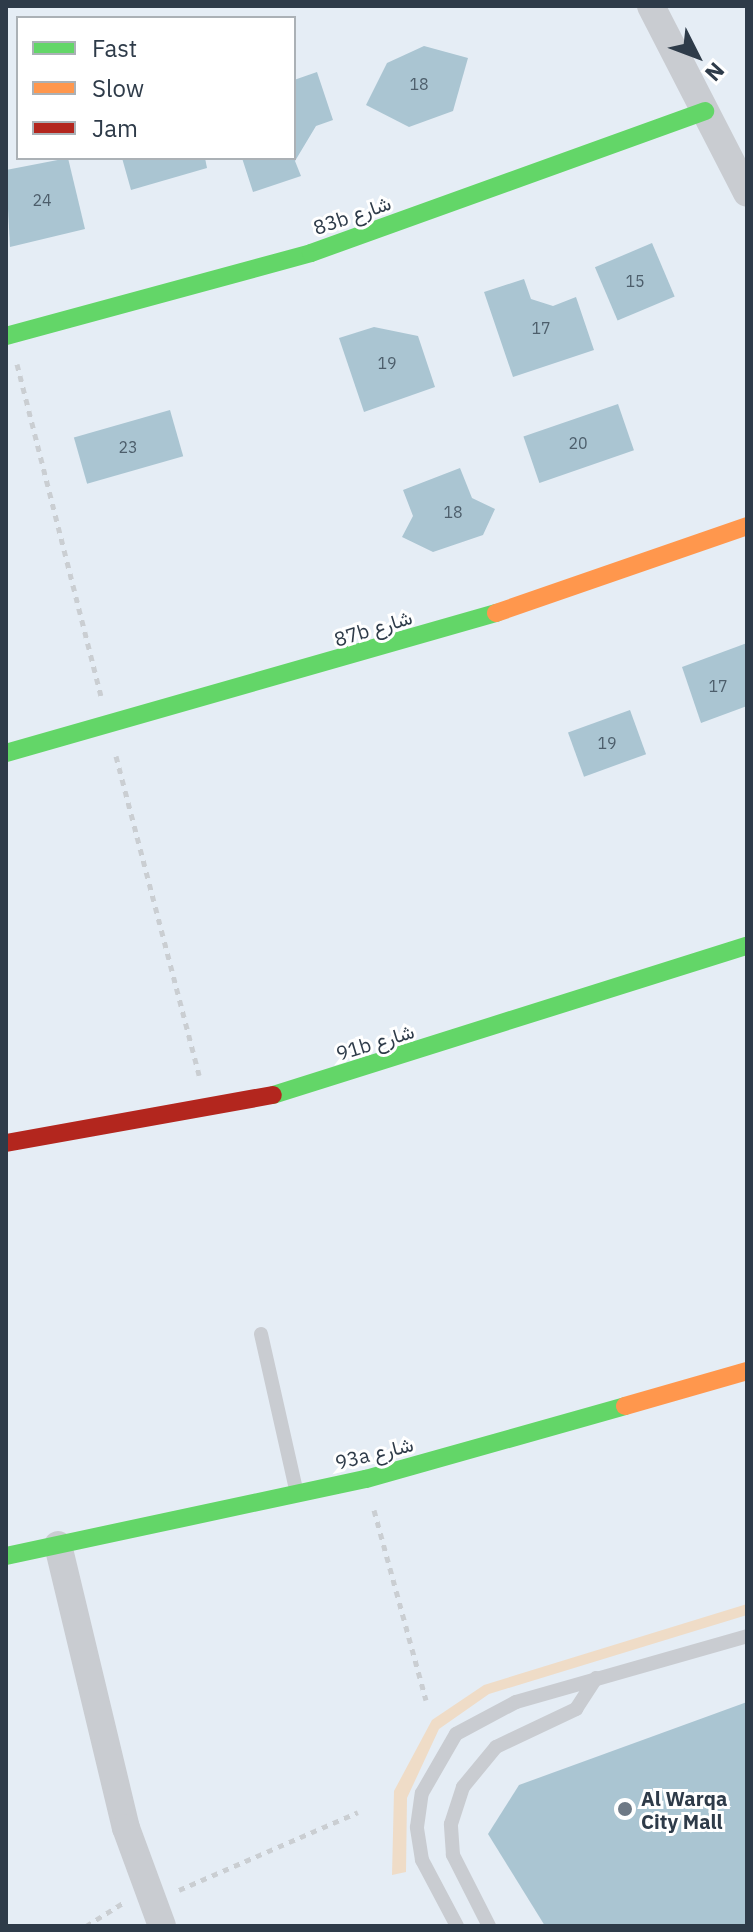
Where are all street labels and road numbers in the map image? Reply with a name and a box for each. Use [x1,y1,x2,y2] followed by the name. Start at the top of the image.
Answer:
[310,191,394,239] street label: 83b شارع
[331,605,415,651] street label: 87b شارع
[333,1019,417,1065] street label: 91b شارع
[332,1432,416,1474] street label: 93a شارع

